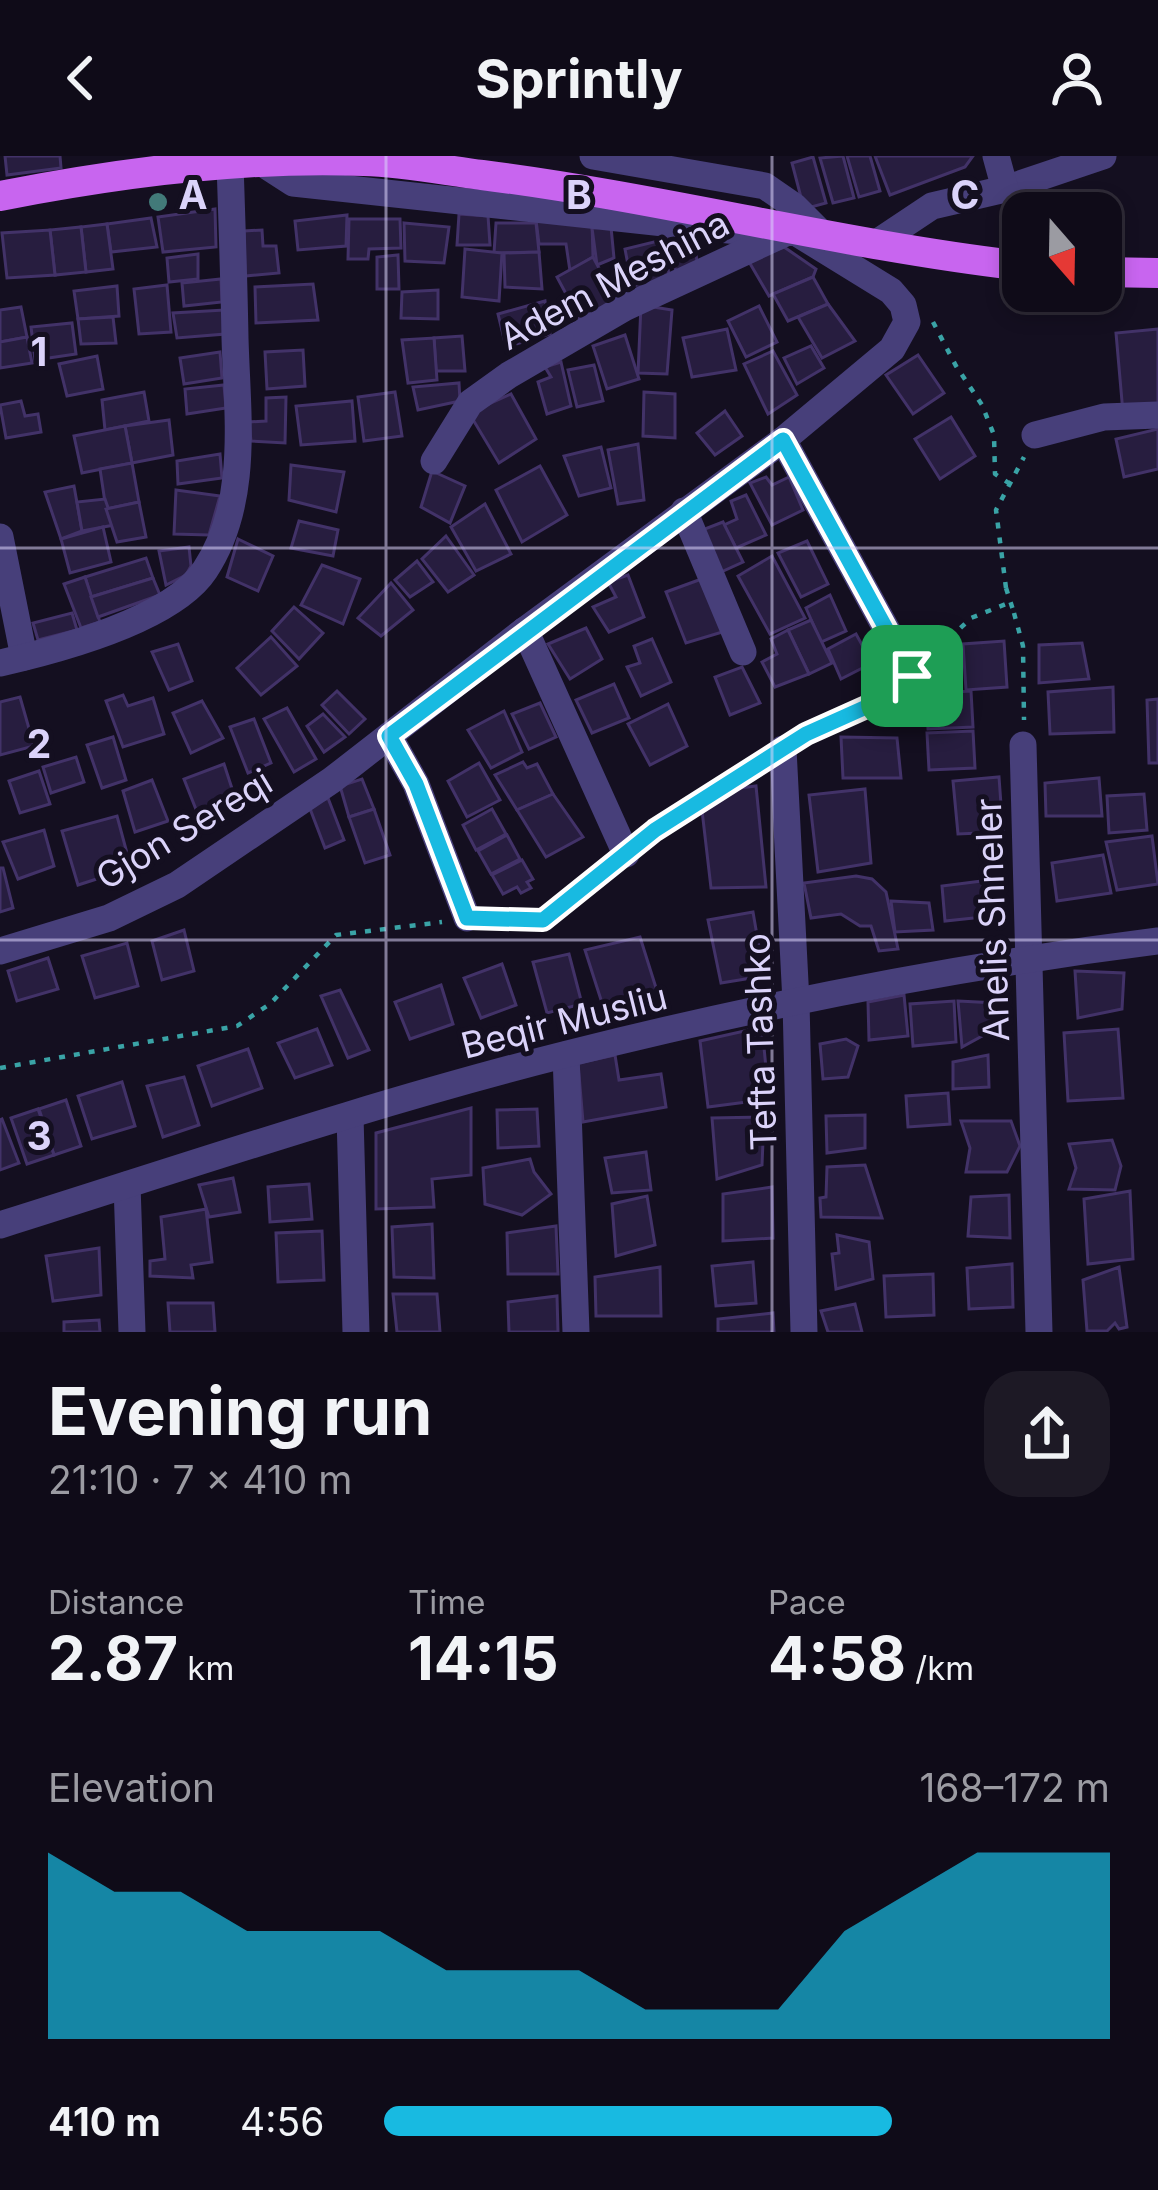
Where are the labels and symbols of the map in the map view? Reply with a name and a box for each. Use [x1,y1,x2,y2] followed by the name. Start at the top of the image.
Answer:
[178,171,208,218] text: A
[566,171,592,218] text: B
[951,171,979,218] text: C
[1002,192,1122,312] north arrow
[492,201,736,359] street label: Adem Meshina
[31,328,47,375] text: 1
[861,625,963,727] pin
[27,720,51,767] text: 2
[88,759,280,899] street label: Gjon Sereqi
[966,798,1018,1042] street label: Anelis Shneler
[734,933,786,1151] street label: Tefta Tashko
[457,974,671,1068] street label: Beqir Musliu
[26,1112,52,1159] text: 3

